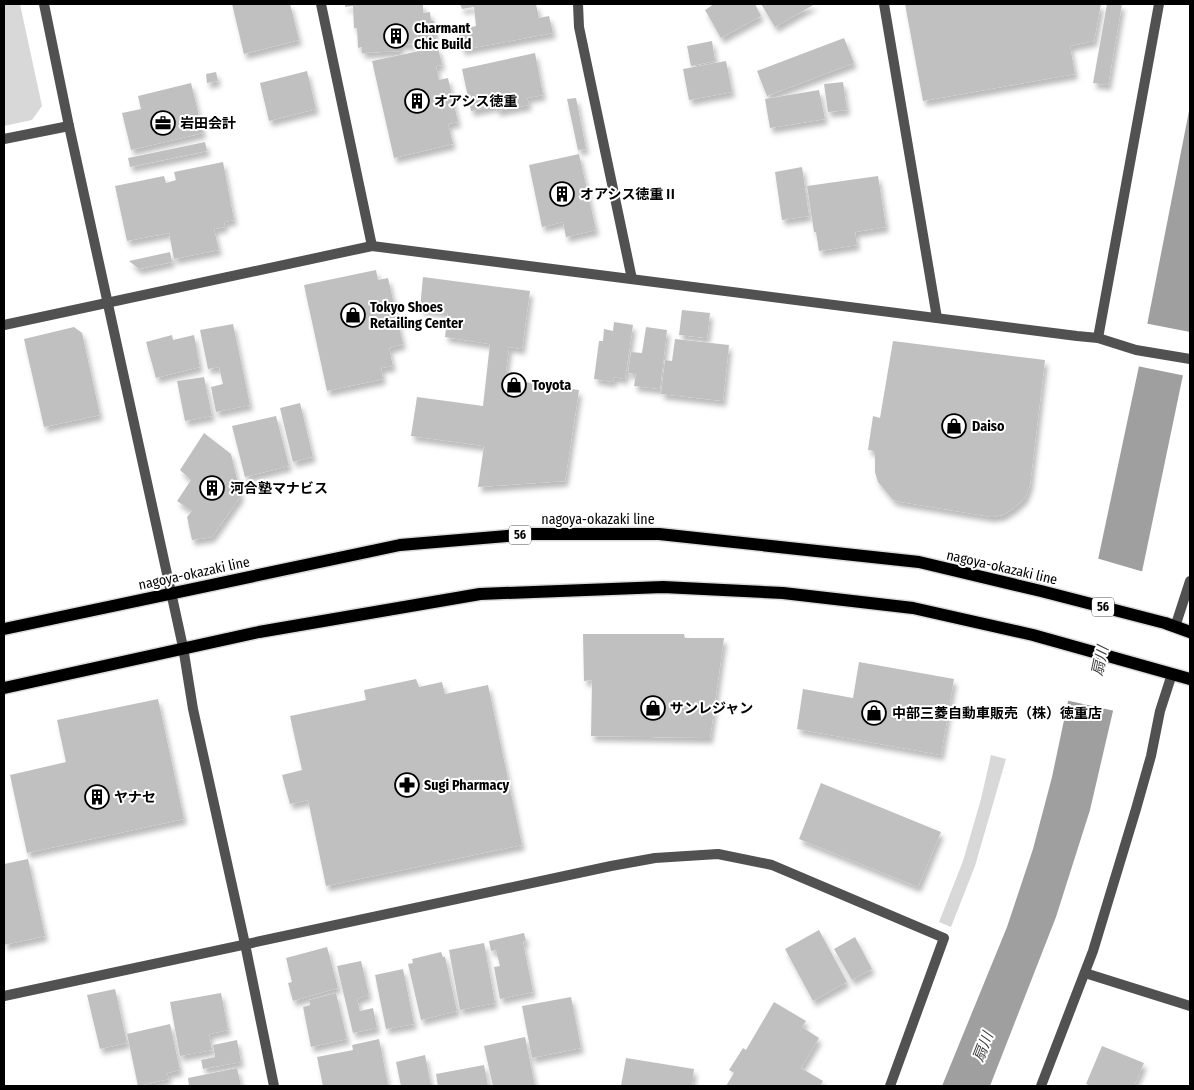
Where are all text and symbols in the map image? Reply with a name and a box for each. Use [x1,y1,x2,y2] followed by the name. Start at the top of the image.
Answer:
[414,20,472,53] place label: Charmant Chic Build
[383,23,409,49] building icon: Charmant Chic Build
[404,88,430,114] building icon: オアシス徳重
[434,93,517,110] place label: オアシス徳重
[150,110,176,136] office icon: 岩田会計
[180,115,236,132] place label: 岩田会計
[549,181,575,207] building icon: オアシス徳重Ⅱ
[580,186,677,203] place label: オアシス徳重Ⅱ
[370,299,464,332] place label: Tokyo Shoes Retailing Center
[340,302,366,328] shop icon: Tokyo Shoes Retailing Center
[501,372,527,398] shop icon: Toyota
[532,377,571,394] place label: Toyota
[941,413,967,439] shop icon: Daiso
[972,418,1005,435] place label: Daiso
[199,475,225,501] building icon: 河合塾マナビス
[230,480,328,497] place label: 河合塾マナビス
[541,511,655,528] street label: nagoya-okazaki line
[509,526,531,544] road number: 56
[945,546,1059,589] street label: nagoya-okazaki line
[137,553,251,594] street label: nagoya-okazaki line
[1092,598,1114,616] road number: 56
[1088,643,1112,678] water label: 扇川
[640,695,666,721] shop icon: サンレジャン
[670,700,753,717] place label: サンレジャン
[861,700,887,726] shop icon: 中部三菱自動車販売（株）徳重店
[892,705,1102,722] place label: 中部三菱自動車販売（株）徳重店
[394,772,420,798] pharmacy icon: Sugi Pharmacy
[424,777,510,794] place label: Sugi Pharmacy
[84,784,110,810] building icon: ヤナセ
[114,789,156,806] place label: ヤナセ
[969,1028,997,1064] water label: 扇川

